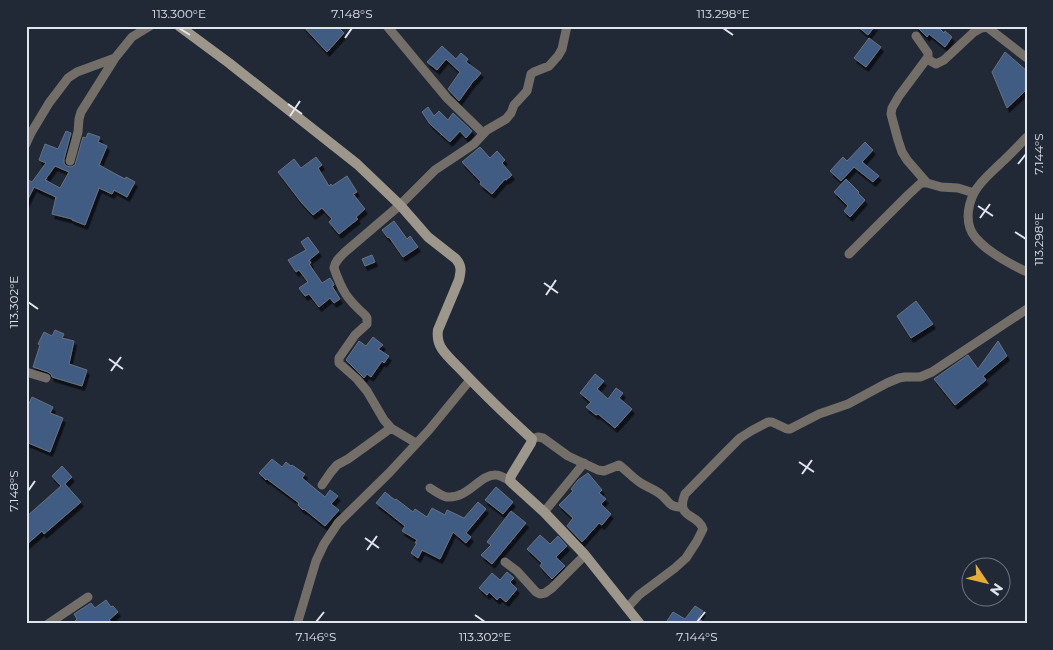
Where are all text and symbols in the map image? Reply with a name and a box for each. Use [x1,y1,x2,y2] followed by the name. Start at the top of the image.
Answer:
[152,6,206,21] text: 113.300°E
[331,6,373,21] text: 7.148°S
[697,6,749,21] text: 113.298°E
[1031,133,1046,175] text: 7.144°S
[1031,213,1046,265] text: 113.298°E
[6,276,21,328] text: 113.302°E
[6,470,21,512] text: 7.148°S
[960,558,1010,608] north arrow
[986,580,1007,599] text: N
[296,629,336,644] text: 7.146°S
[459,629,511,644] text: 113.302°E
[676,629,718,644] text: 7.144°S

